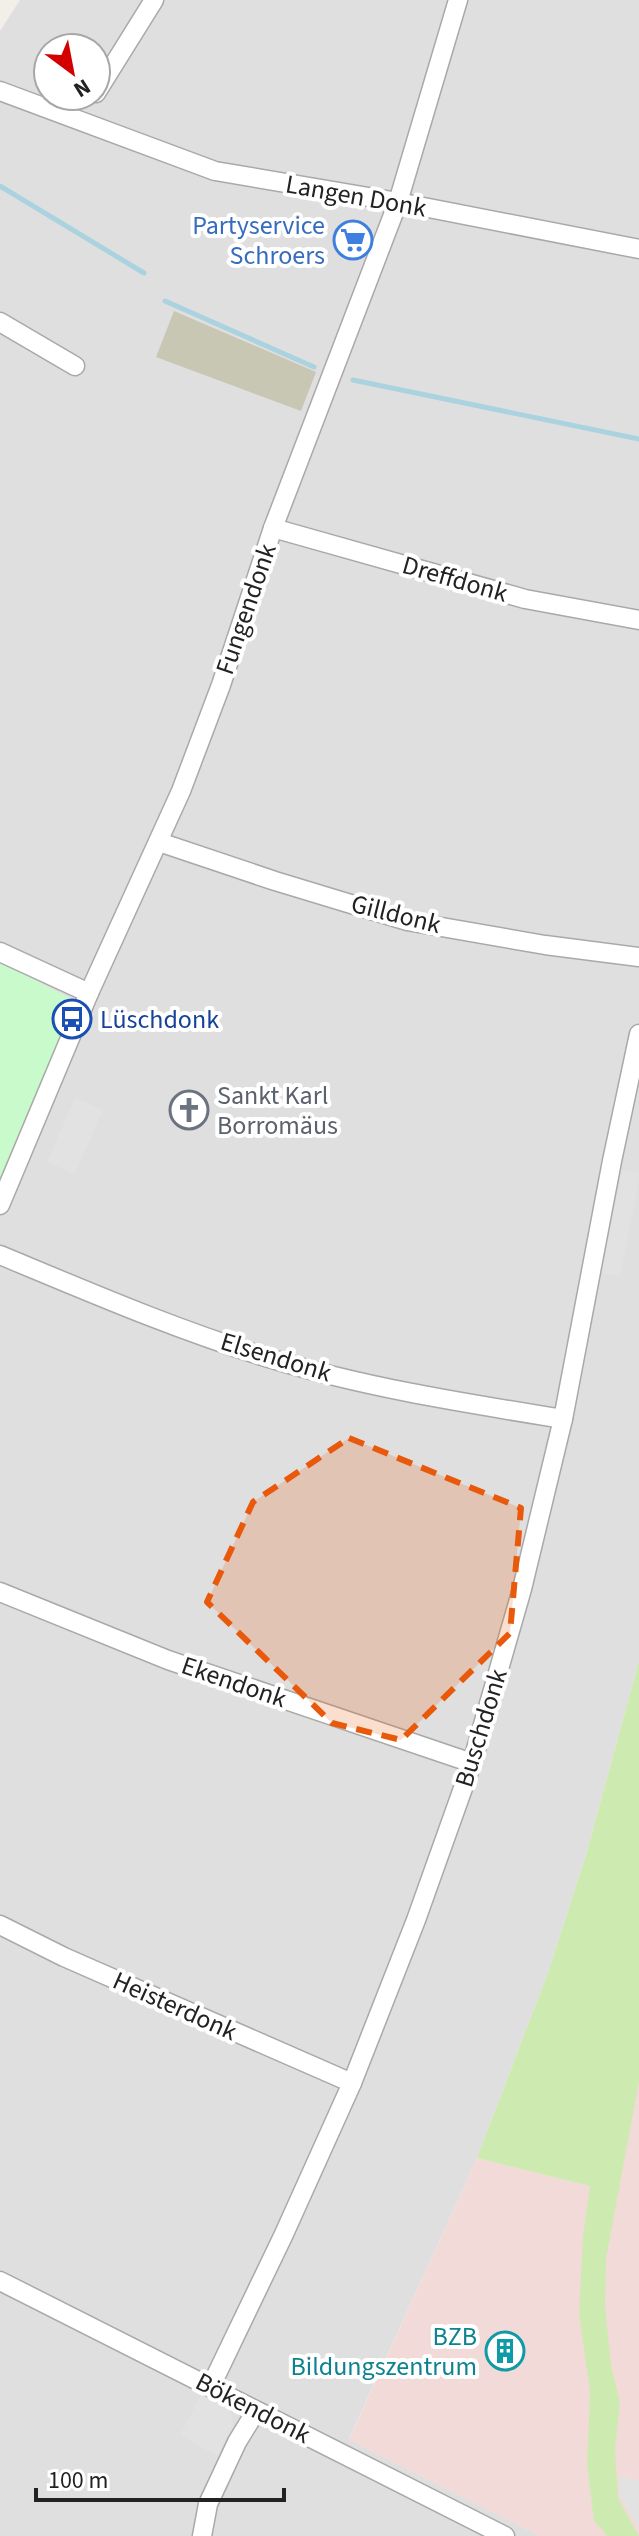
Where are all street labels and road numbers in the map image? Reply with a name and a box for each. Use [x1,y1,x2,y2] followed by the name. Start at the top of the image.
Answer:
[283,165,429,227] street label: Langen Donk
[206,538,286,679] street label: Fungendonk
[398,546,512,612] street label: Dreffdonk
[347,885,445,943] street label: Gilldonk
[216,1323,336,1391] street label: Elsendonk
[177,1647,292,1717] street label: Ekendonk
[445,1664,517,1792] street label: Buschdonk
[107,1962,243,2050] street label: Heisterdonk
[189,2363,317,2453] street label: Bökendonk

